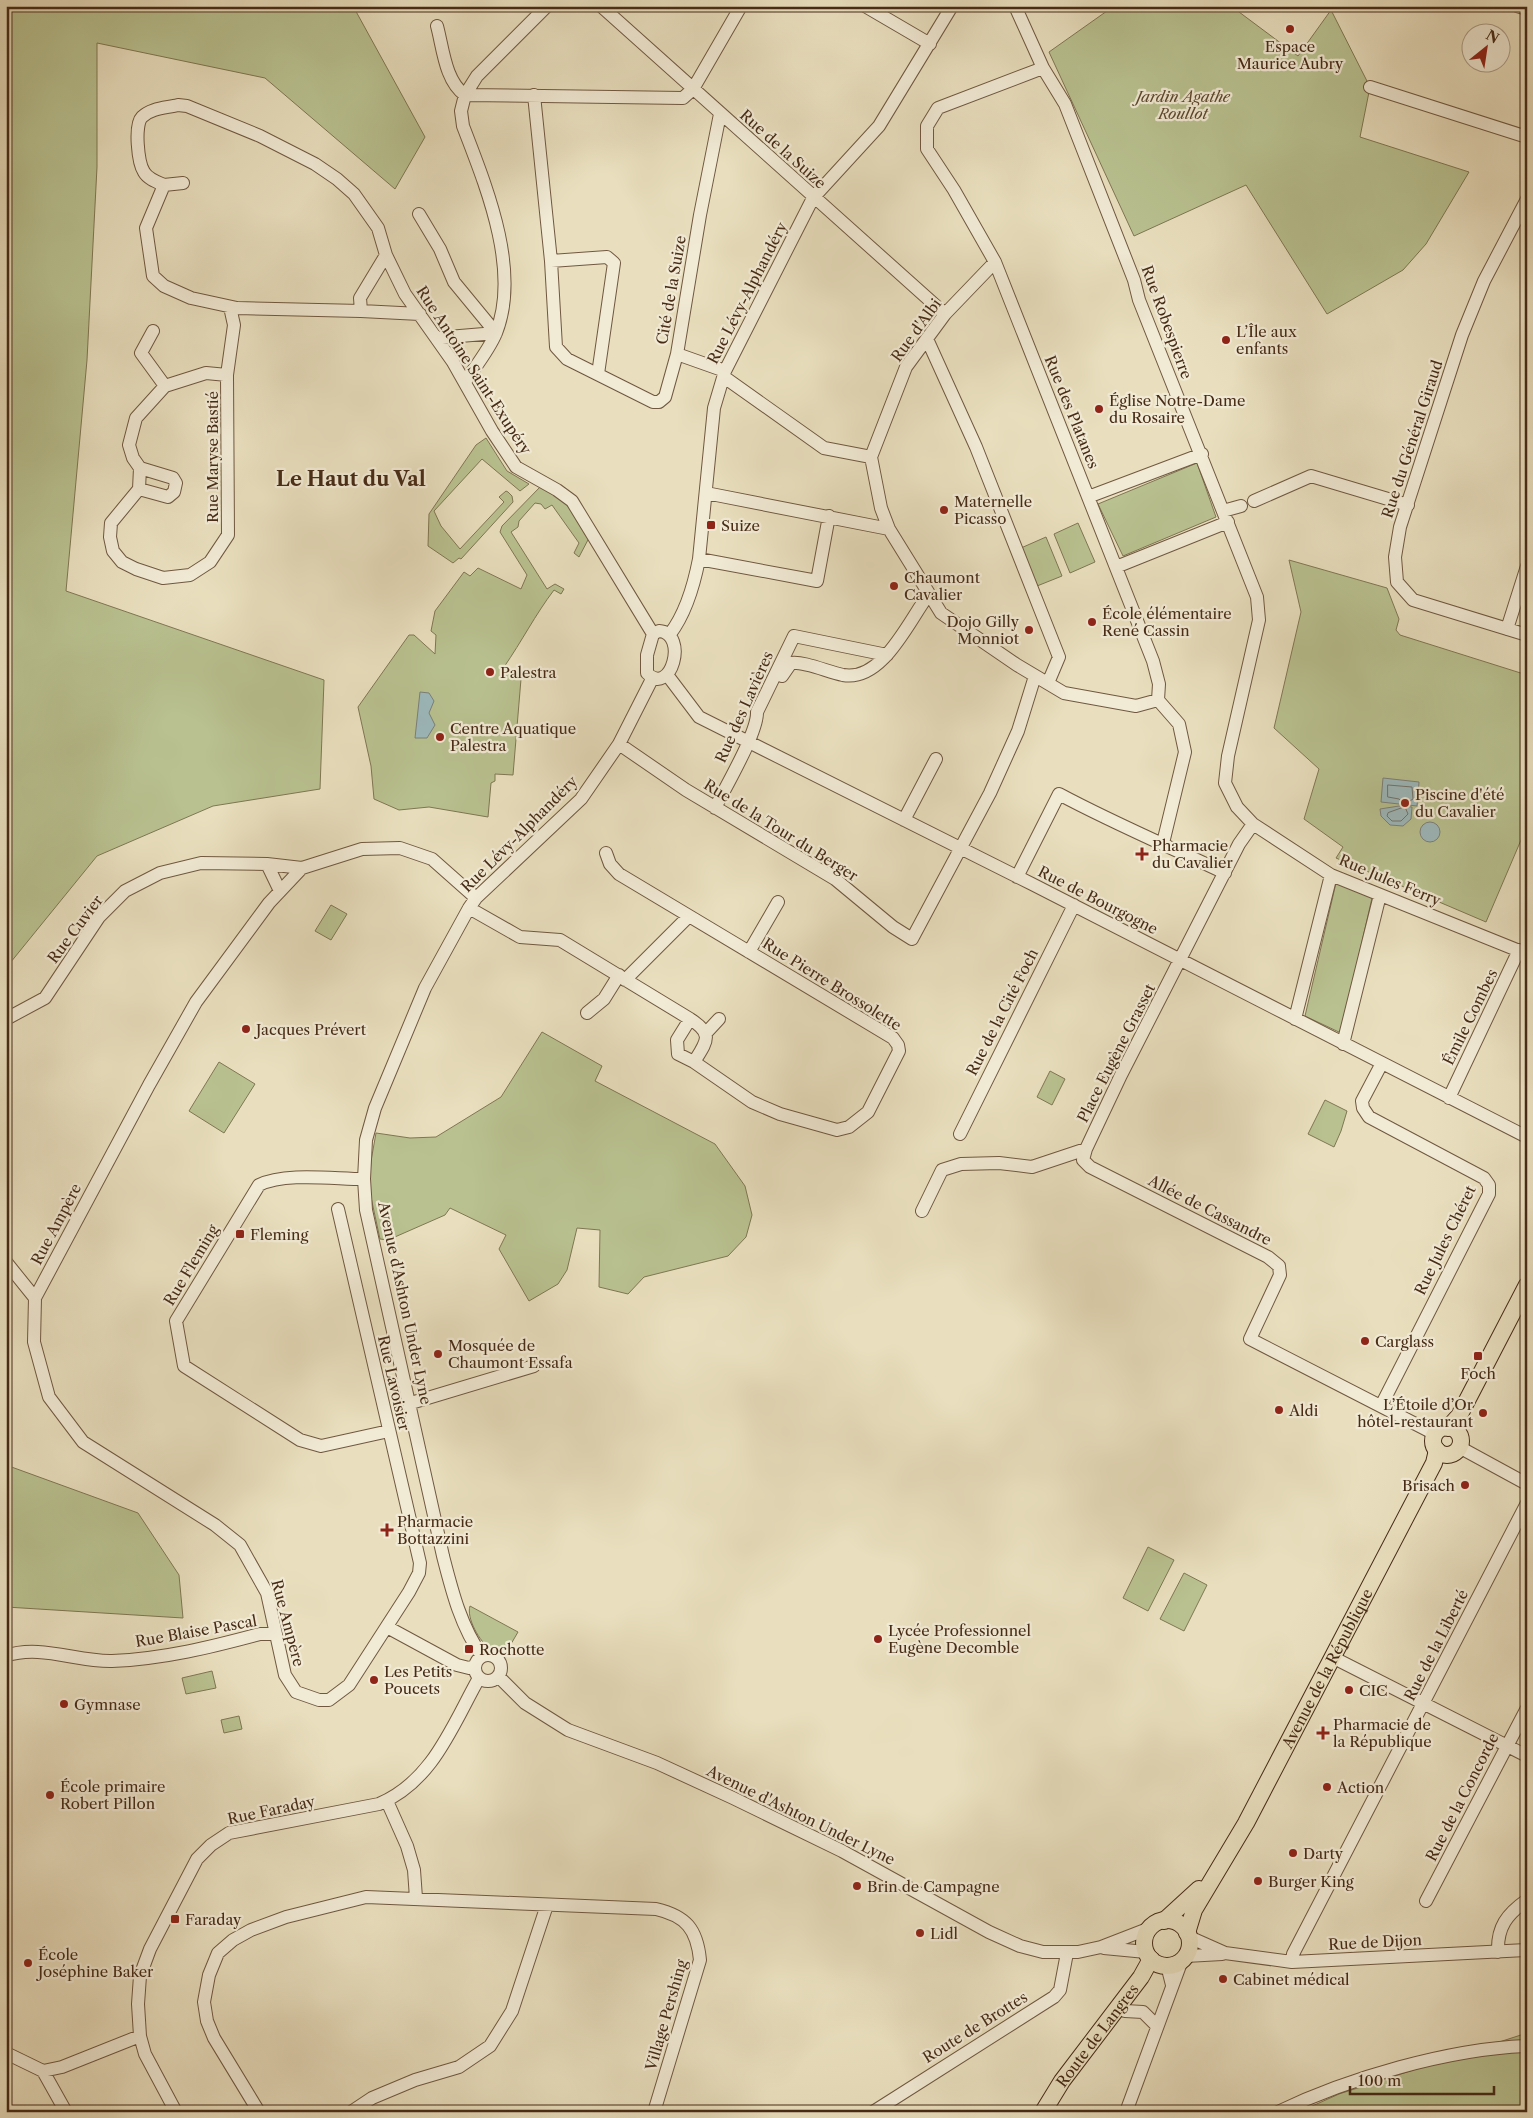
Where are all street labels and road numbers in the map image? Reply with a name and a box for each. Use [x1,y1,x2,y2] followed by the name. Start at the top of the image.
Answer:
[736,105,830,193] street label: Rue de la Suize
[703,218,791,367] street label: Rue Lévy-Alphandéry
[652,234,690,346] street label: Cité de la Suize
[1138,263,1196,381] street label: Rue Robespierre
[412,282,536,458] street label: Rue Antoine Saint-Exupéry
[887,294,945,365] street label: Rue d'Albi
[1041,353,1103,471] street label: Rue des Platanes
[1377,358,1447,520] street label: Rue du Général Giraud
[203,391,222,523] street label: Rue Maryse Bastié
[711,648,777,766] street label: Rue des Lavières
[457,771,582,896] street label: Rue Lévy-Alphandéry
[700,775,862,886] street label: Rue de la Tour du Berger
[1336,850,1444,910] street label: Rue Jules Ferry
[1035,862,1161,938] street label: Rue de Bourgogne
[43,891,107,967] street label: Rue Cuvier
[759,934,905,1034] street label: Rue Pierre Brossolette
[962,945,1042,1079] street label: Rue de la Cité Foch
[1439,966,1501,1068] street label: Émile Combes
[1073,980,1160,1126] street label: Place Eugène Grasset
[1144,1170,1275,1249] street label: Allée de Cassandre
[27,1180,85,1268] street label: Rue Ampère
[1410,1181,1480,1298] street label: Rue Jules Chéret
[374,1199,436,1406] street label: Avenue d'Ashton Under Lyne
[159,1221,223,1309] street label: Rue Fleming
[374,1333,414,1433] street label: Rue Lavoisier
[267,1577,309,1669] street label: Rue Ampère
[1277,1585,1376,1752] street label: Avenue de la République
[1400,1586,1472,1704] street label: Rue de la Liberté
[134,1611,259,1651] street label: Rue Blaise Pascal
[1421,1730,1503,1864] street label: Rue de la Concorde
[703,1761,898,1869] street label: Avenue d'Ashton Under Lyne
[226,1791,317,1829] street label: Rue Faraday
[1328,1930,1423,1954] street label: Rue de Dijon
[641,1957,691,2074] street label: Village Pershing
[1052,1980,1142,2091] street label: Route de Langres
[919,1987,1031,2067] street label: Route de Brottes

